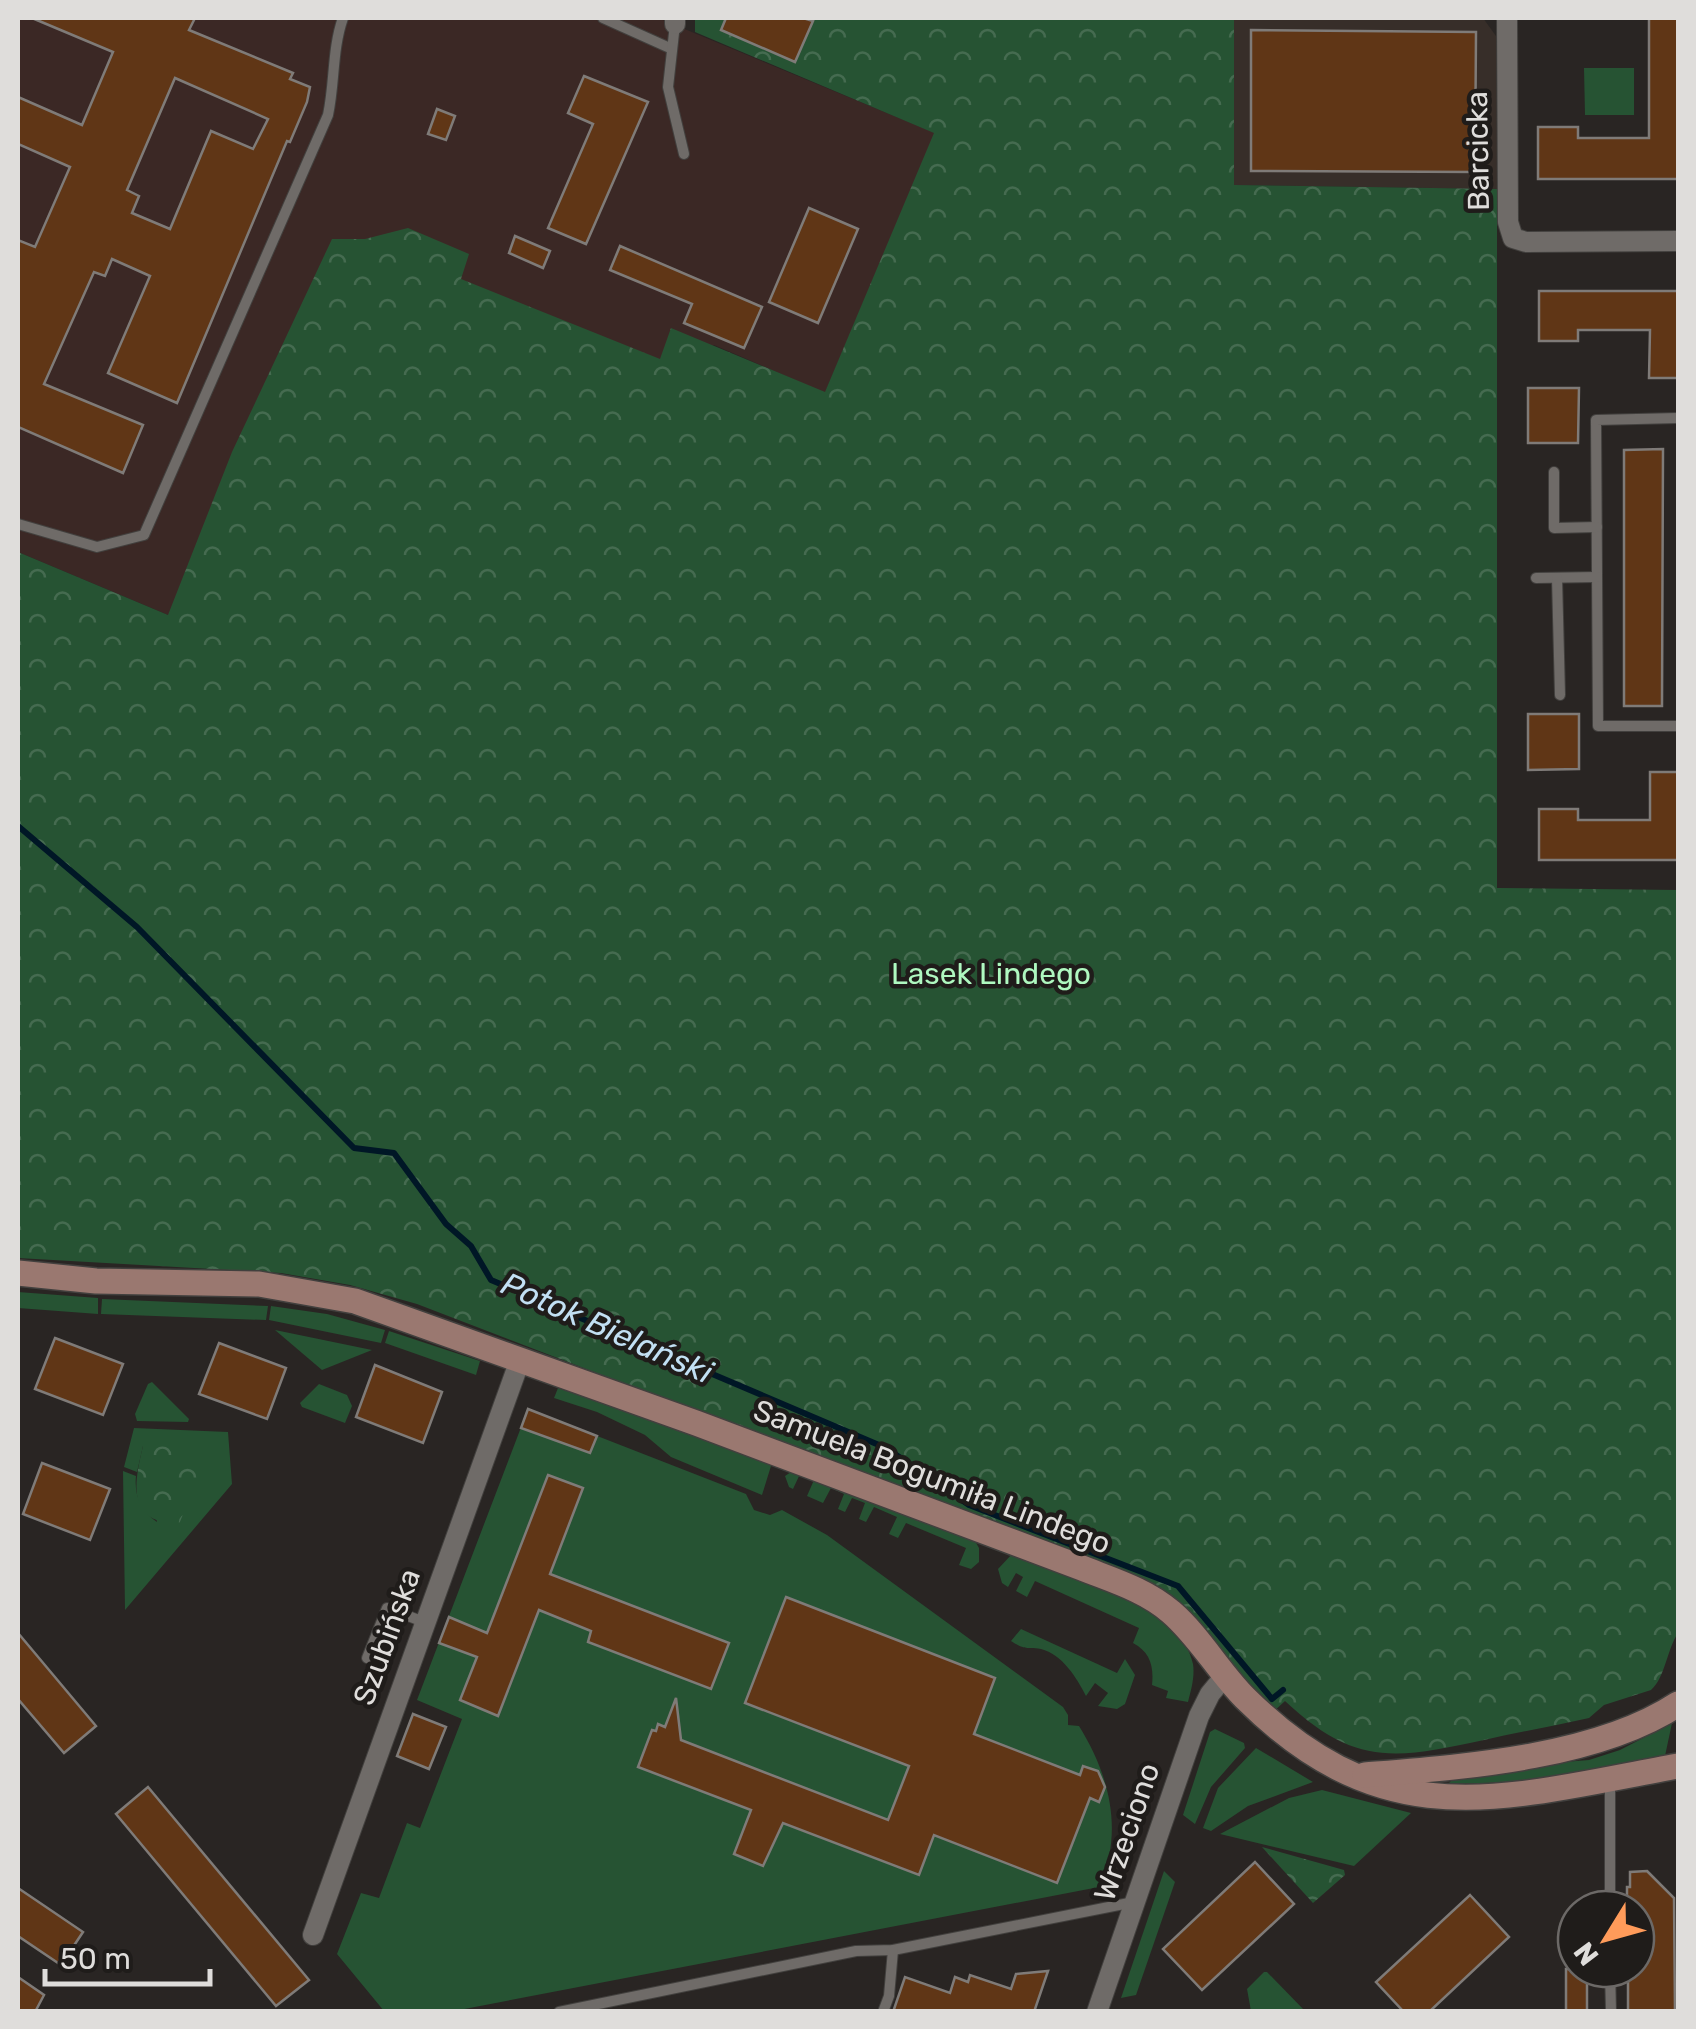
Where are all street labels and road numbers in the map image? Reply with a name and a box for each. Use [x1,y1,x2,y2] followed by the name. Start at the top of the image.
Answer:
[1459,91,1497,211] street label: Barcicka
[748,1392,1116,1562] street label: Samuela Bogumiła Lindego
[346,1564,428,1710] street label: Szubińska
[1087,1758,1167,1906] street label: Wrzeciono

